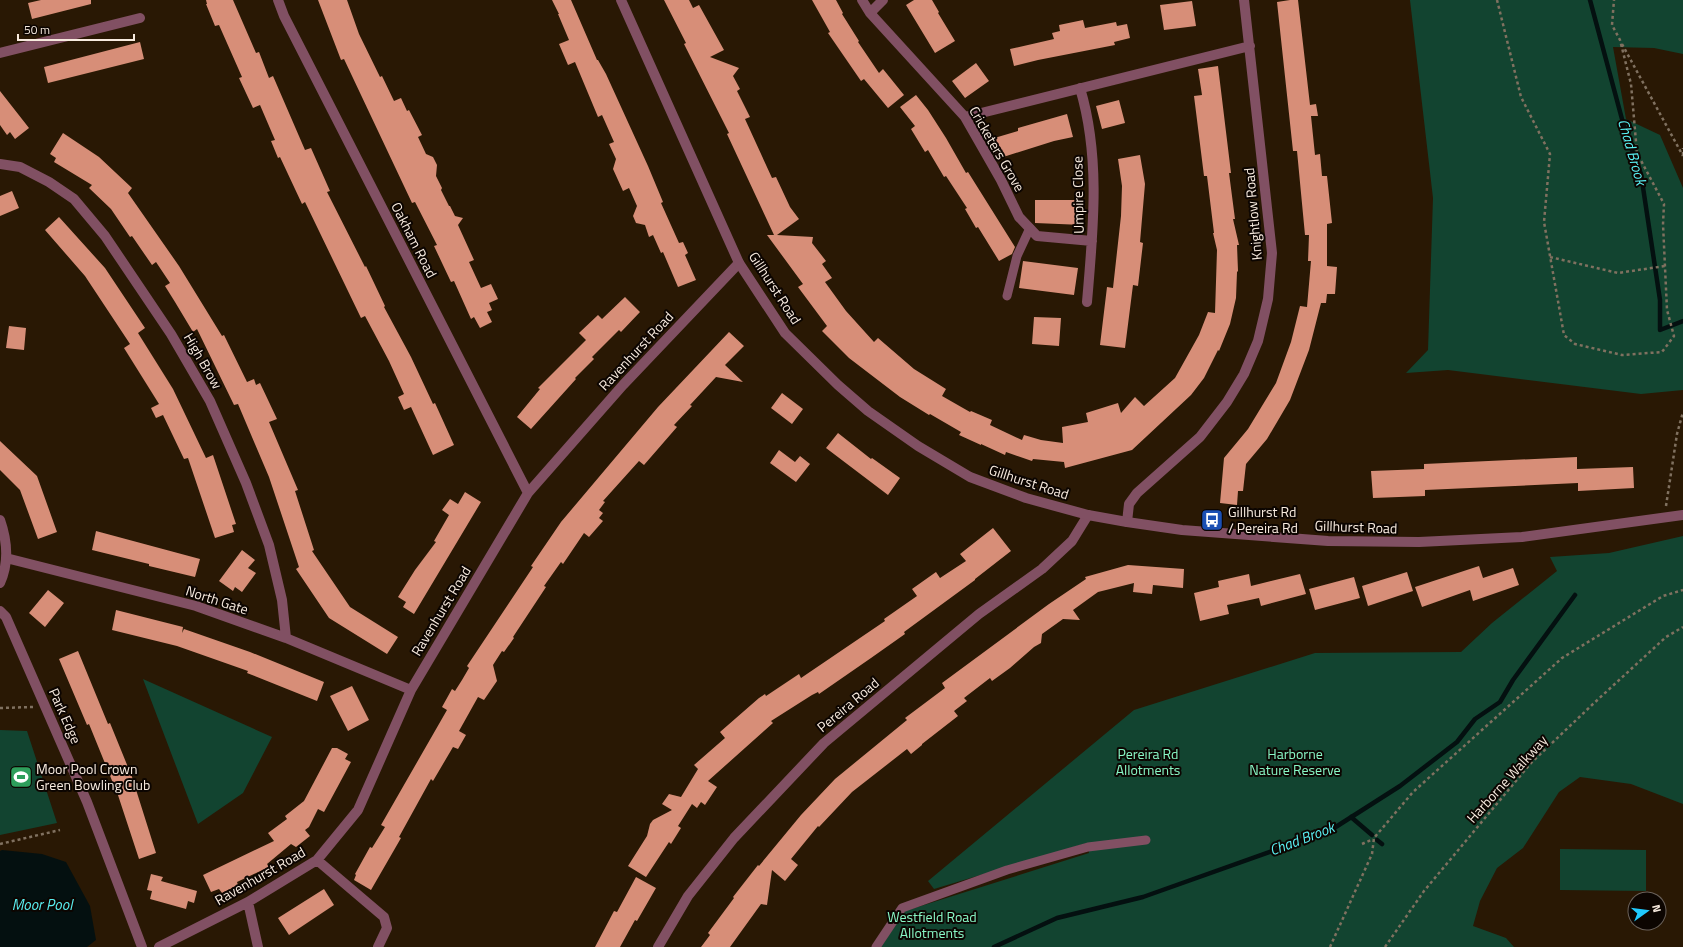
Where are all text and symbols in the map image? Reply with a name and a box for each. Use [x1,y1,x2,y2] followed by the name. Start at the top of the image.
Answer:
[18,16,134,42] scale bar
[24,20,50,39] text: 50 m
[964,102,1030,195] street label: Cricketers Grove
[1612,116,1654,190] water label: Chad Brook
[1066,156,1089,234] street label: Umpire Close
[1238,167,1267,261] street label: Knightlow Road
[386,198,443,281] street label: Oakham Road
[744,247,807,328] street label: Gillhurst Road
[593,306,678,395] street label: Ravenhurst Road
[179,329,228,393] street label: High Brow
[987,459,1072,504] street label: Gillhurst Road
[1228,501,1298,538] place label: Gillhurst Rd / Pereira Rd
[1199,507,1225,533] bus stop icon: Gillhurst Rd / Pereira Rd
[1314,515,1398,538] street label: Gillhurst Road
[405,562,476,660] street label: Ravenhurst Road
[183,580,251,620] street label: North Gate
[812,672,883,737] street label: Pereira Road
[44,684,87,747] street label: Park Edge
[1461,730,1552,827] street label: Harborne Walkway
[1116,743,1180,780] park label: Pereira Rd Allotments
[1249,743,1341,780] park label: Harborne Nature Reserve
[36,758,150,795] place label: Moor Pool Crown Green Bowling Club
[8,764,34,790] sports icon: Moor Pool Crown Green Bowling Club
[1266,815,1340,861] water label: Chad Brook
[211,841,309,910] street label: Ravenhurst Road
[1627,891,1667,931] north arrow
[12,893,74,916] water label: Moor Pool
[1648,903,1665,914] text: N
[887,906,977,943] park label: Westfield Road Allotments

